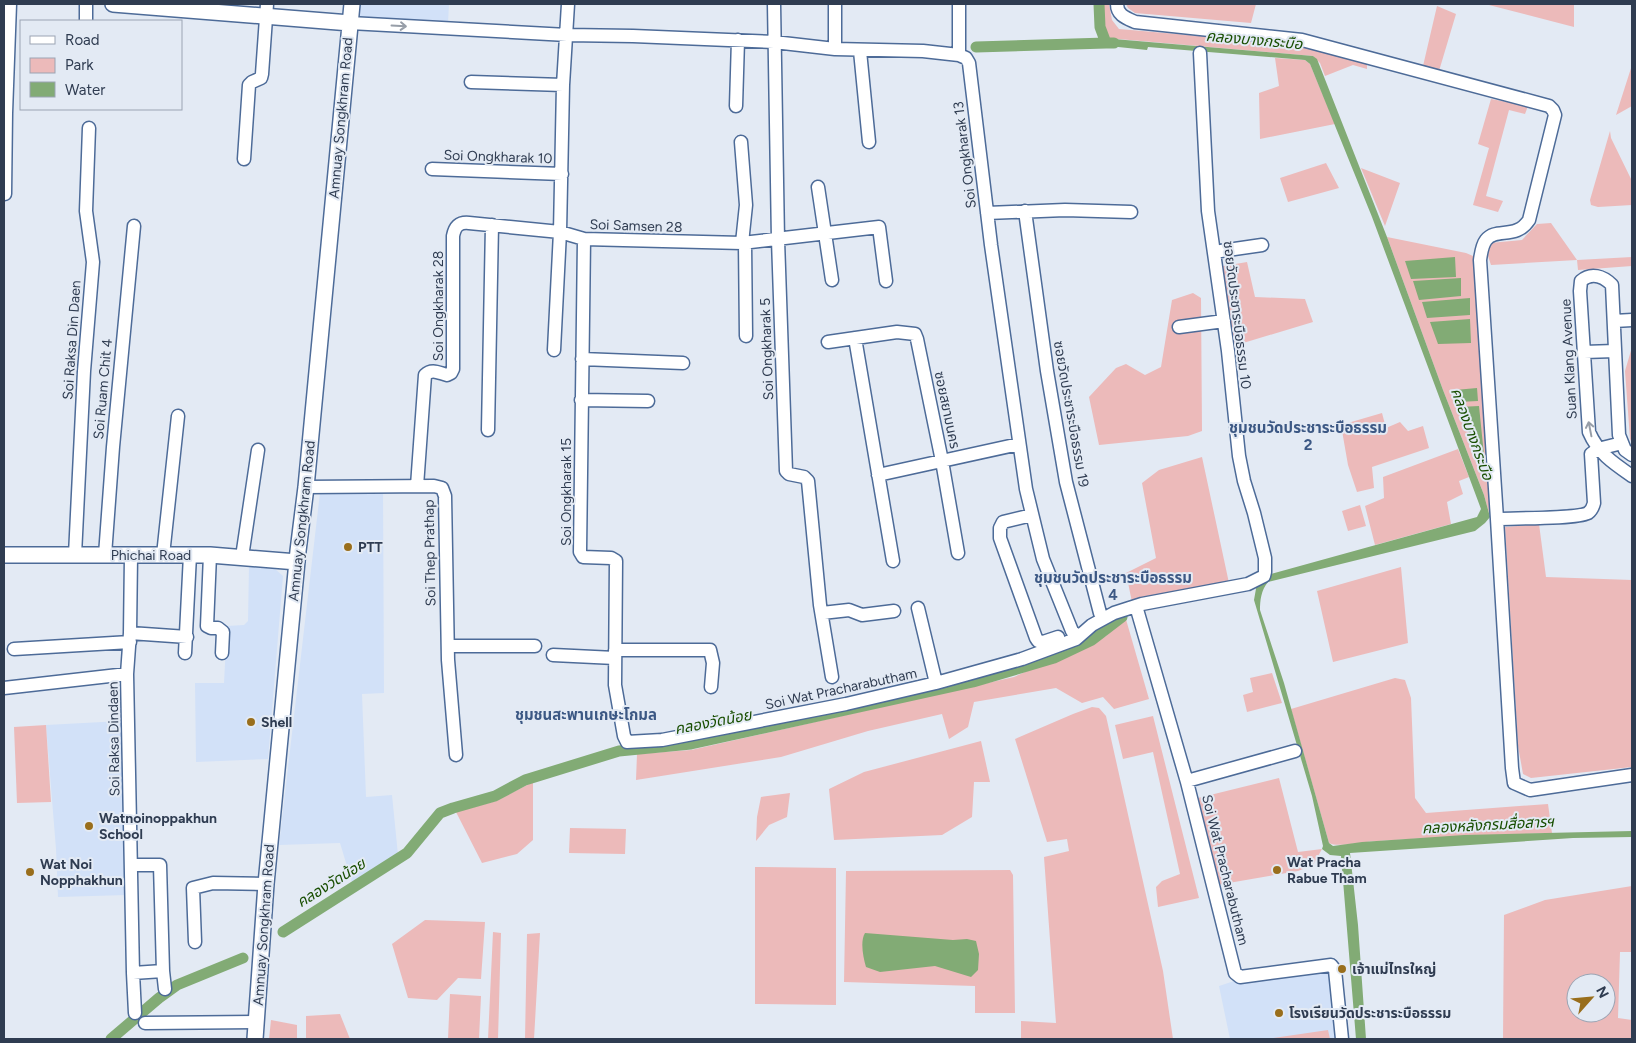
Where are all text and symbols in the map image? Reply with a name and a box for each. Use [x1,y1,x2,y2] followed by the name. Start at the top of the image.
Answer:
[20,20,182,110] legend
[391,21,407,30] one-way arrow
[1205,27,1304,53] water label: คลองบางกระบือ
[65,31,100,49] text: Road
[325,37,357,199] street label: Amnuay Songkhram Road
[65,56,94,74] text: Park
[65,81,105,99] text: Water
[950,101,980,209] street label: Soi Ongkharak 13
[443,147,553,167] street label: Soi Ongkharak 10
[589,216,683,236] street label: Soi Samsen 28
[1219,240,1255,390] street label: ซอยวัดประชาระบือธรรม 10
[430,251,447,361] street label: Soi Ongkharak 28
[59,280,85,400] street label: Soi Raksa Din Daen
[757,298,777,400] street label: Soi Ongkharak 5
[1557,298,1581,420] street label: Suan Klang Avenue
[90,338,116,440] street label: Soi Ruam Chit 4
[1050,340,1092,489] street label: ซอยวัดประชาระบือธรรม 19
[930,370,964,450] street label: ซอยสยามนคร
[1447,385,1497,484] water label: คลองบางกระบือ
[1229,419,1387,454] district label: ชุมชนวัดประชาระบือธรรม 2
[1584,421,1594,437] one-way arrow
[558,438,575,546] street label: Soi Ongkharak 15
[285,440,319,602] street label: Amnuay Songkhram Road
[421,499,439,607] street label: Soi Thep Prathap
[358,539,383,556] place label: PTT
[342,541,354,553] marker: PTT
[111,547,191,564] street label: Phichai Road
[1034,569,1192,604] district label: ชุมชนวัดประชาระบือธรรม 4
[764,665,918,713] street label: Soi Wat Pracharabutham
[104,681,123,797] street label: Soi Raksa Dindaen
[515,706,657,724] district label: ชุมชนสะพานเกษะโกมล
[673,706,754,738] water label: คลองวัดน้อย
[261,714,292,731] place label: Shell
[245,716,257,728] marker: Shell
[1198,793,1252,947] street label: Soi Wat Pracharabutham
[99,810,217,843] place label: Watnoinoppakhun School
[1421,810,1556,837] water label: คลองหลังกรมสื่อสารฯ
[83,820,95,832] marker: Watnoinoppakhun School
[250,844,278,1006] street label: Amnuay Songkhram Road
[293,854,370,911] water label: คลองวัดน้อย
[1287,854,1367,887] place label: Wat Pracha Rabue Tham
[40,856,123,889] place label: Wat Noi Nopphakhun
[1271,864,1283,876] marker: Wat Pracha Rabue Tham
[24,866,36,878] marker: Wat Noi Nopphakhun
[1352,961,1436,978] place label: เจ้าแม่ไทรใหญ่
[1336,963,1348,975] marker: เจ้าแม่ไทรใหญ่
[1566,973,1616,1023] north arrow
[1592,984,1612,1001] text: N
[1289,1005,1451,1022] place label: โรงเรียนวัดประชาระบือธรรม
[1273,1007,1285,1019] marker: โรงเรียนวัดประชาระบือธรรม

